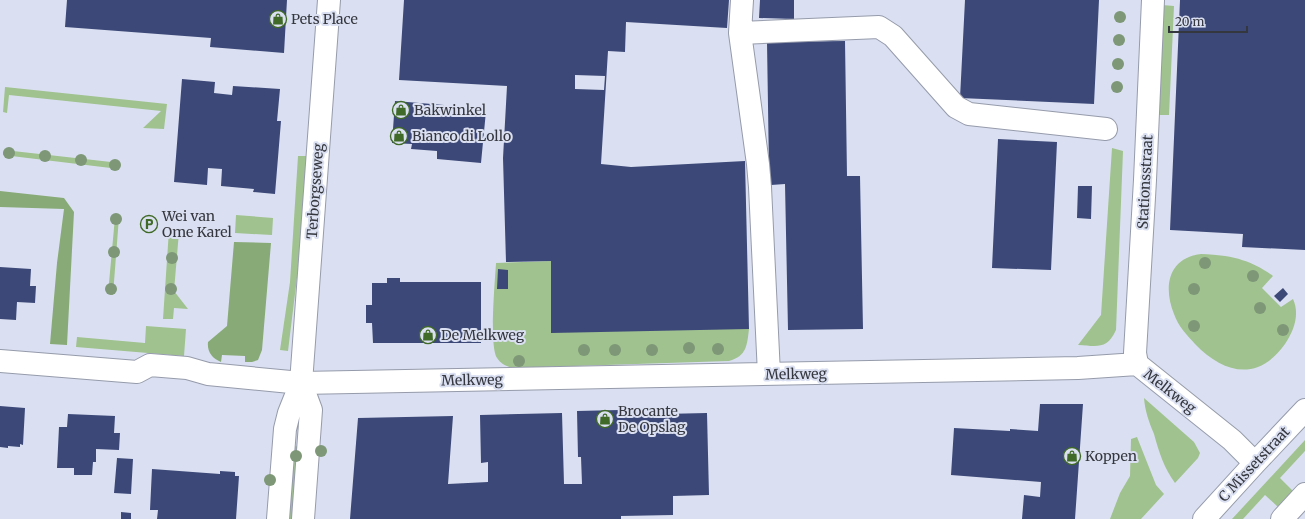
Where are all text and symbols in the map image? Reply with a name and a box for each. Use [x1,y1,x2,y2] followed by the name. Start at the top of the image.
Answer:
[1169,8,1247,34] scale bar
[268,9,288,29] shop icon: Pets Place
[291,10,358,28] place label: Pets Place
[1175,14,1204,29] text: 20 m
[391,100,411,120] shop icon: Bakwinkel
[414,101,487,119] place label: Bakwinkel
[389,126,409,146] shop icon: Bianco di Lollo
[412,127,511,145] place label: Bianco di Lollo
[1134,134,1156,230] street label: Stationsstraat
[303,142,327,239] street label: Terborgseweg
[161,207,233,241] place label: Wei van Ome Karel
[139,214,159,234] parking icon: Wei van Ome Karel
[418,325,438,345] shop icon: De Melkweg
[441,326,525,344] place label: De Melkweg
[765,364,828,384] street label: Melkweg
[1140,365,1200,417] street label: Melkweg
[441,370,504,390] street label: Melkweg
[618,402,686,436] place label: Brocante De Opslag
[595,409,615,429] shop icon: Brocante De Opslag
[1215,422,1294,505] street label: C Missetstraat
[1062,446,1082,466] shop icon: Koppen
[1085,447,1137,465] place label: Koppen

